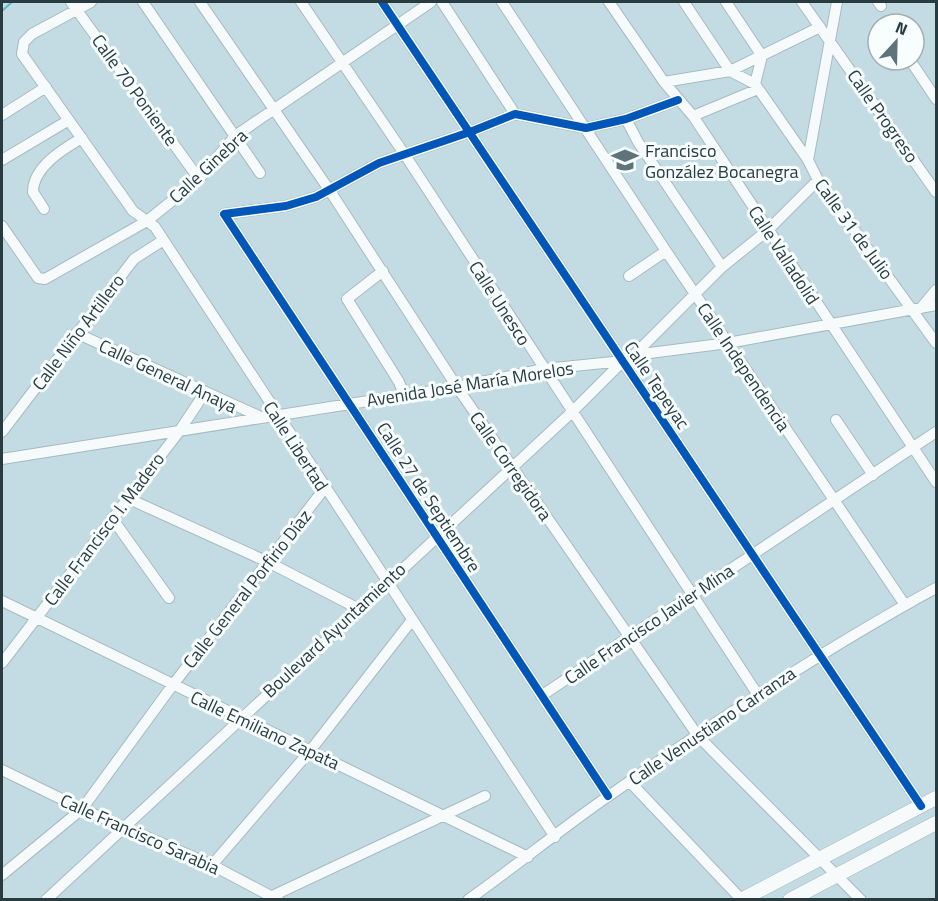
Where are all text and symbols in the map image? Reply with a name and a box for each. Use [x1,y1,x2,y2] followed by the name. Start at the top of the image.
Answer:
[866,12,926,72] north arrow
[892,15,911,41] text: N
[85,29,185,151] street label: Calle 70 Poniente
[841,64,925,168] street label: Calle Progreso
[163,122,253,210] street label: Calle Ginebra
[645,137,799,185] place label: Francisco González Bocanegra
[610,145,640,175] school or university icon: Francisco González Bocanegra
[808,173,900,285] street label: Calle 31 de Julio
[742,200,826,310] street label: Calle Valladolid
[462,255,538,351] street label: Calle Unesco
[25,268,131,396] street label: Calle Niño Artillero
[691,297,797,437] street label: Calle Independencia
[95,332,241,420] street label: Calle General Anaya
[618,336,696,434] street label: Calle Tepeyac
[365,354,575,414] street label: Avenida José María Morelos
[257,396,335,496] street label: Calle Libertad
[463,406,559,526] street label: Calle Corregidora
[370,417,488,577] street label: Calle 27 de Septiembre
[37,447,171,611] street label: Calle Francisco I. Madero
[176,504,318,674] street label: Calle General Porfirio Díaz
[256,556,412,704] street label: Boulevard Ayuntamiento
[559,557,739,691] street label: Calle Francisco Javier Mina
[623,660,801,792] street label: Calle Venustiano Carranza
[186,684,344,776] street label: Calle Emiliano Zapata
[56,787,224,881] street label: Calle Francisco Sarabia

